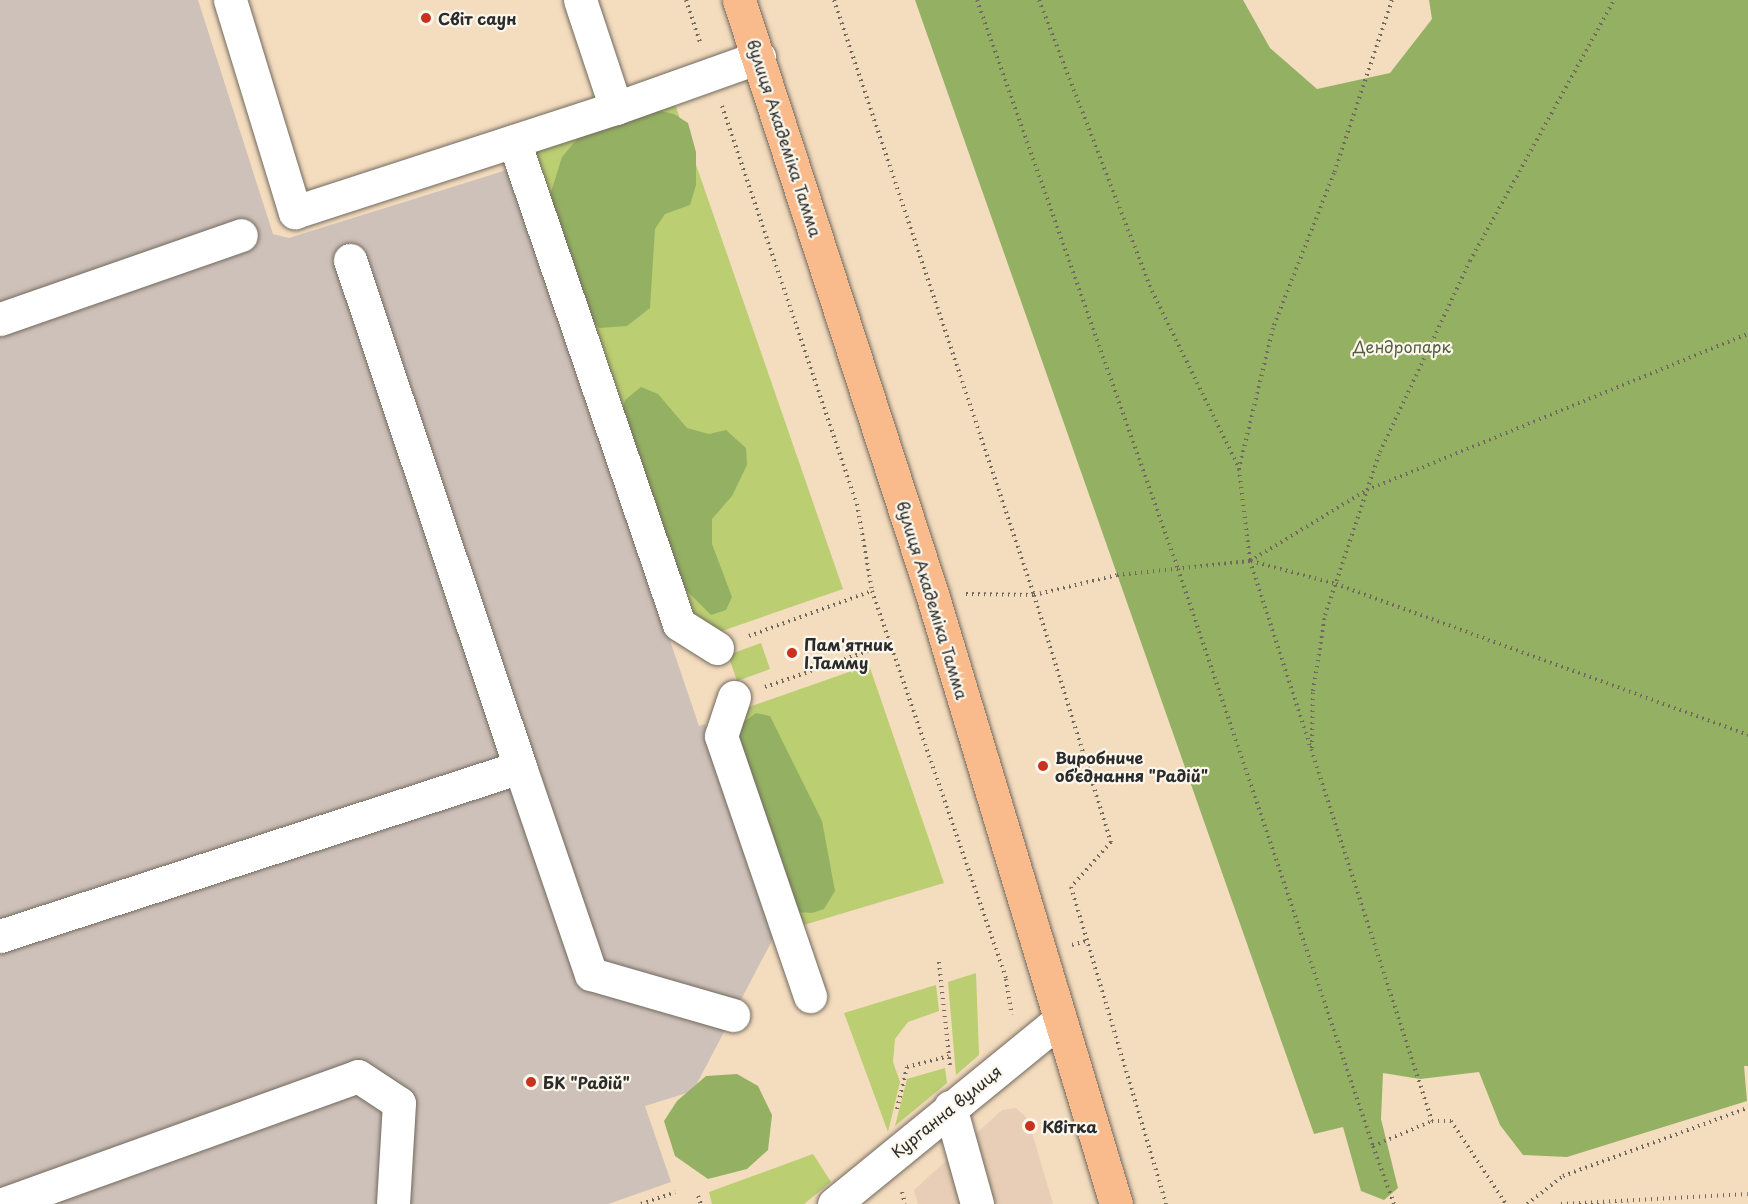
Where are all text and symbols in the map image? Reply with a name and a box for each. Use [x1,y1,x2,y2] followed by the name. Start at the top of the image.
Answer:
[438,8,517,28] place label: Світ саун
[419,11,433,25] marker: Світ саун
[744,36,826,240] street label: вулиця Академіка Тамма
[1353,336,1451,356] park label: Дендропарк
[893,498,973,702] street label: вулиця Академіка Тамма
[804,634,893,672] place label: Пам'ятник І.Тамму
[785,646,799,660] marker: Пам'ятник І.Тамму
[1055,747,1209,785] place label: Виробниче об’єднання "Радій"
[1036,759,1050,773] marker: Виробниче об’єднання "Радій"
[887,1061,1005,1161] street label: Курганна вулиця
[543,1072,630,1092] place label: БК "Радій"
[524,1075,538,1089] marker: БК "Радій"
[1042,1116,1097,1136] place label: Квітка
[1023,1119,1037,1133] marker: Квітка

